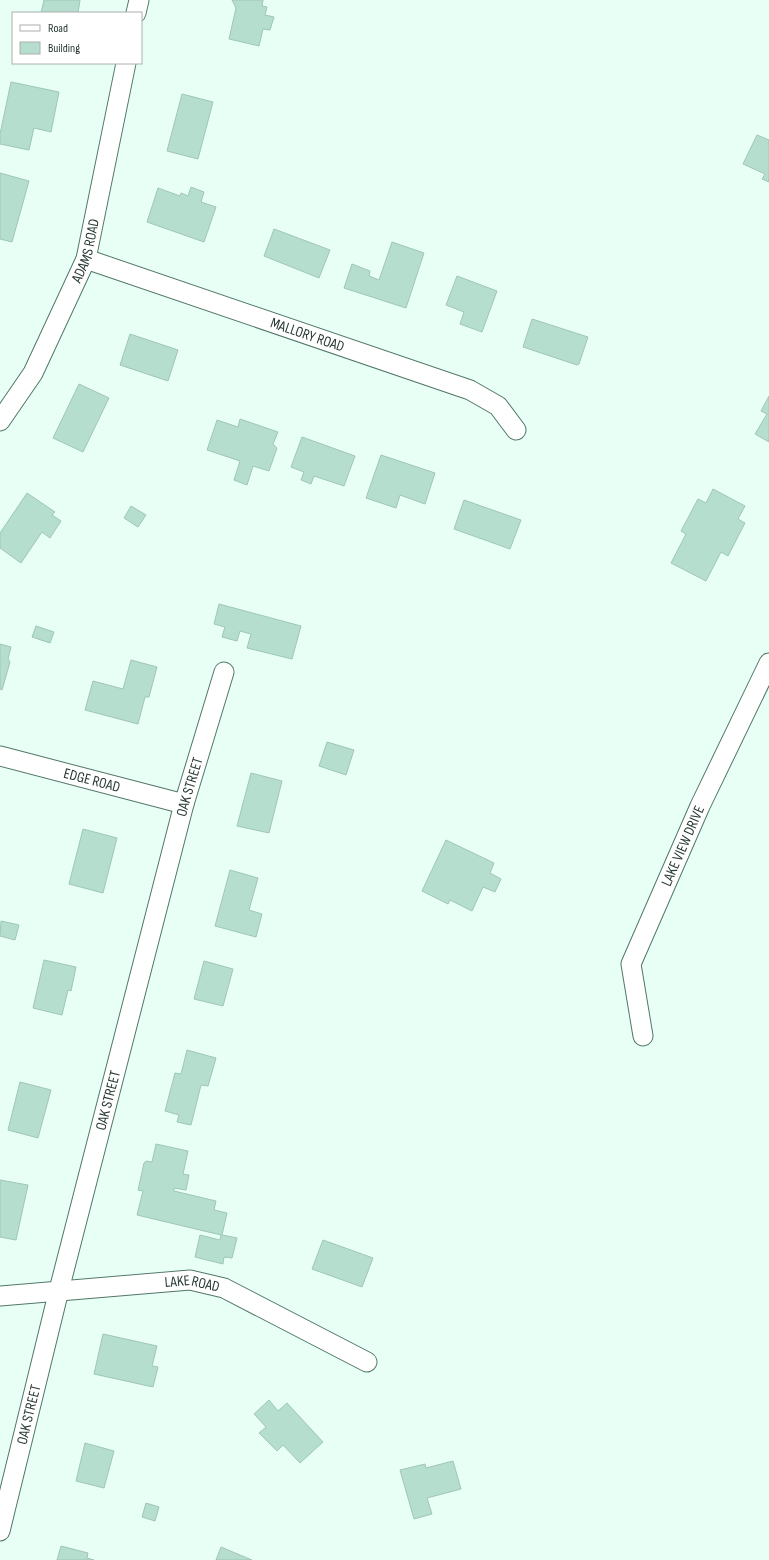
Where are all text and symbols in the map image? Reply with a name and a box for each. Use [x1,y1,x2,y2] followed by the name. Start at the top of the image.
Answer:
[12,12,142,64] legend
[48,21,68,36] text: Road
[48,41,80,56] text: Building
[66,217,103,286] street label: ADAMS ROAD
[268,313,347,356] street label: MALLORY ROAD
[172,755,207,818] street label: OAK STREET
[62,764,122,796] street label: EDGE ROAD
[657,803,709,889] street label: LAKE VIEW DRIVE
[91,1068,125,1132] street label: OAK STREET
[164,1271,221,1296] street label: LAKE ROAD
[12,1383,45,1446] street label: OAK STREET

